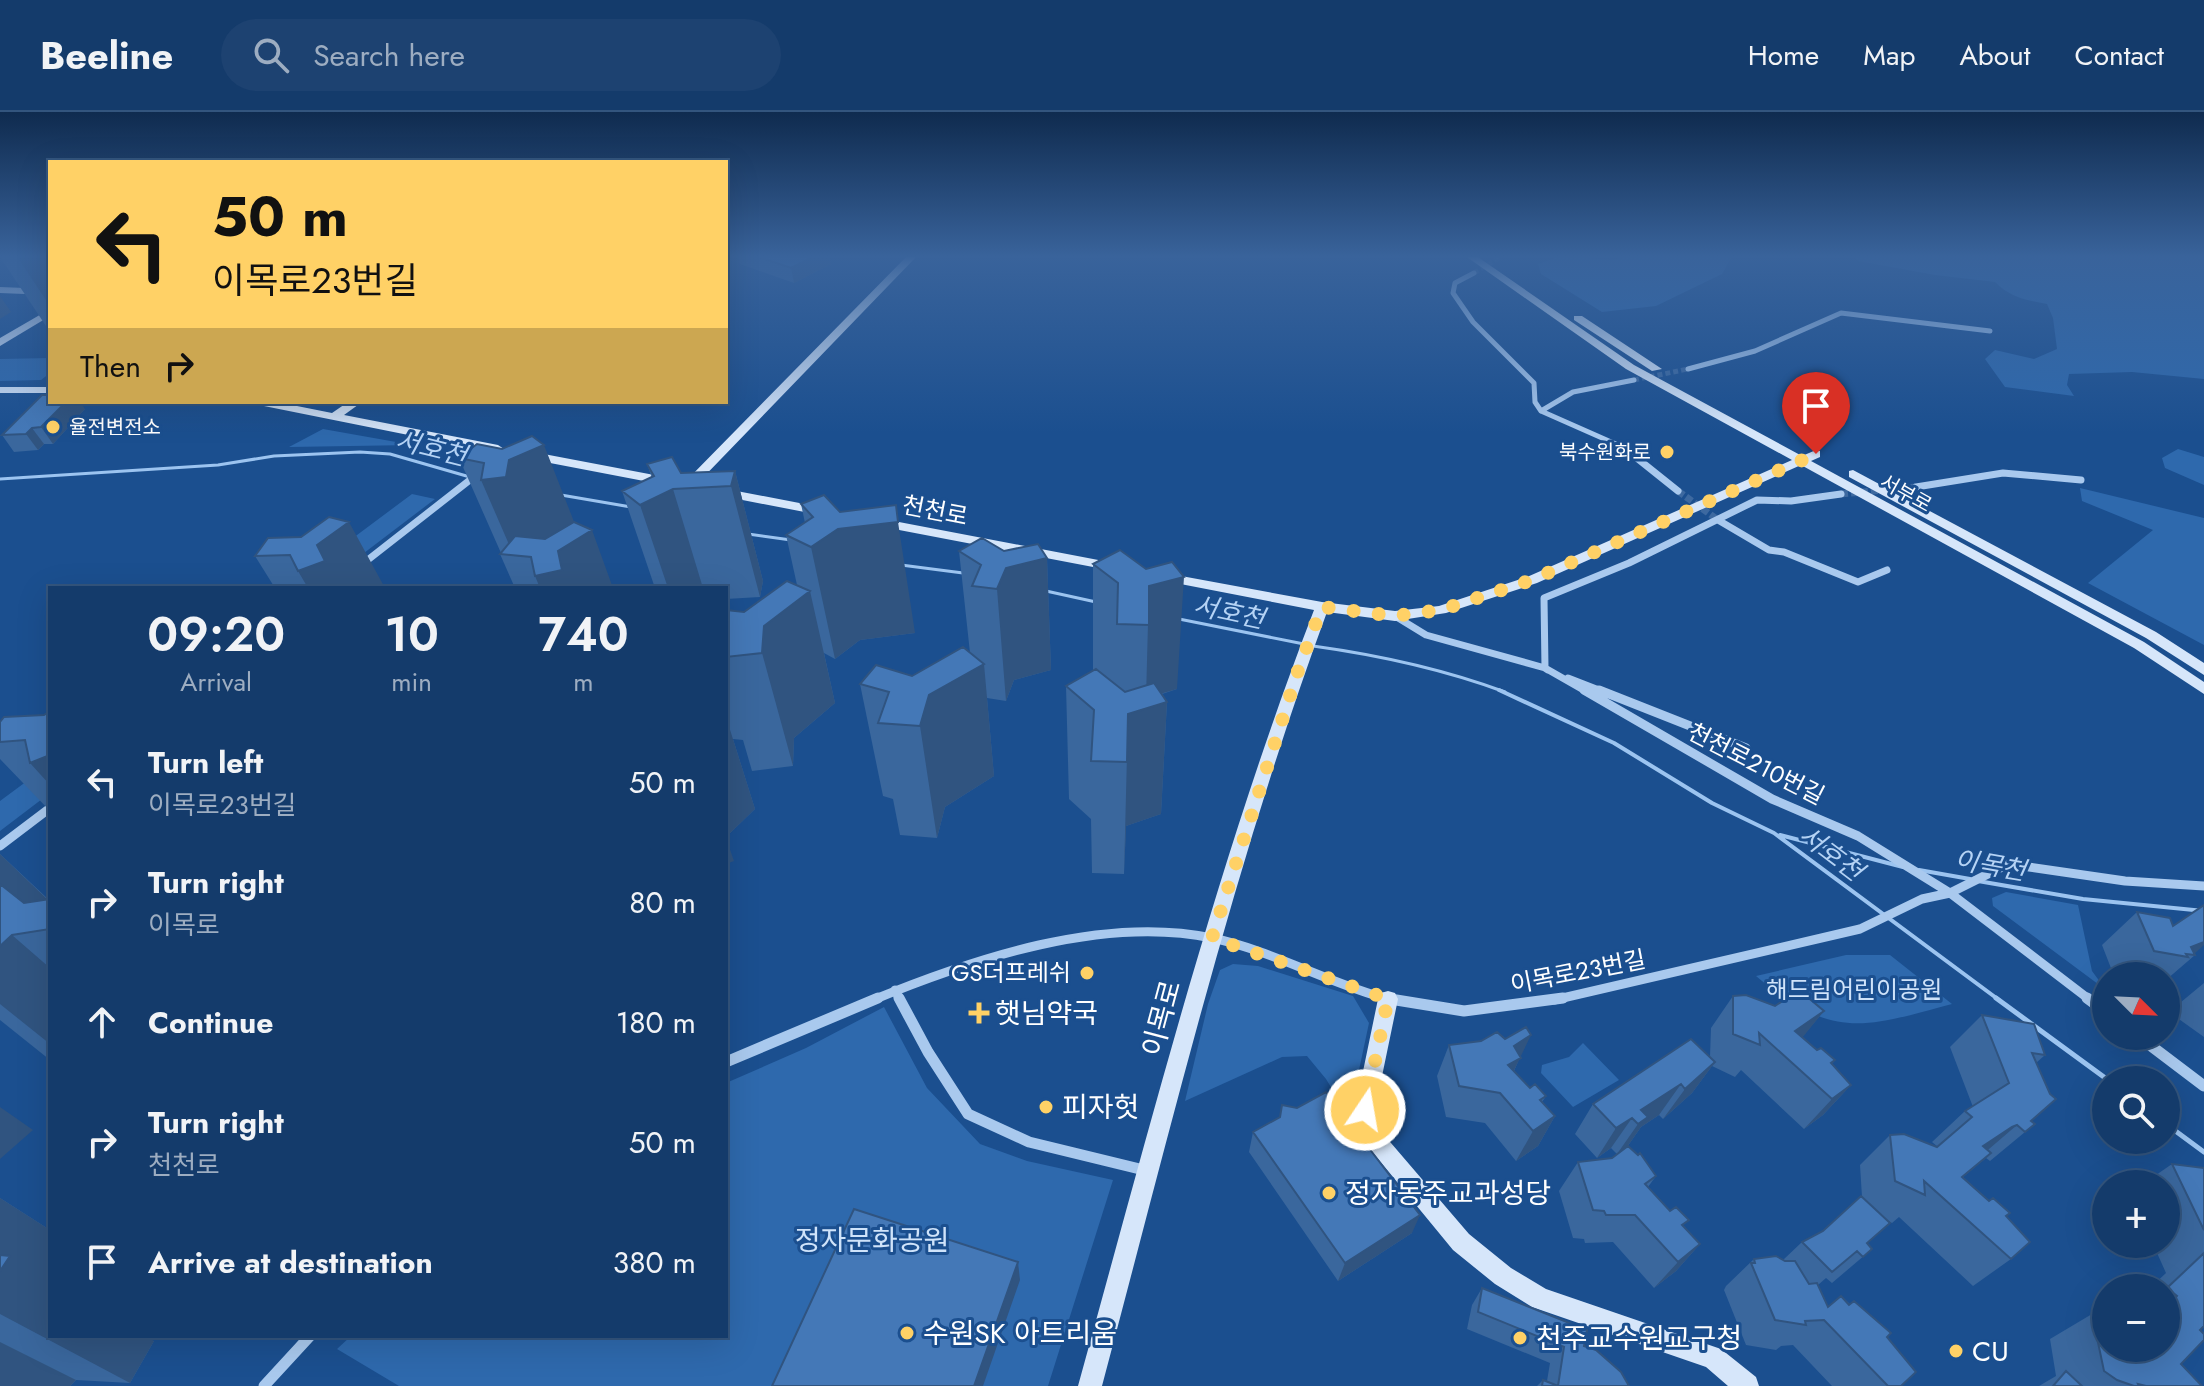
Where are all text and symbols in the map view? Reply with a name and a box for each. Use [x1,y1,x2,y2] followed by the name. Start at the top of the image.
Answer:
[221,19,781,91] search box
[40,28,173,83] text: Beeline
[249,33,293,77] icon: search
[313,34,465,77] text: Search here
[1748,35,1819,76] text: Home
[1863,35,1915,76] text: Map
[1959,35,2031,76] text: About
[2075,35,2164,76] text: Contact
[212,176,348,257] text: 50 m
[80,192,184,296] icon: left
[212,254,418,306] text: 이목로23번길
[157,344,201,388] icon: right
[80,345,141,388] text: Then
[1782,372,1850,454] pin
[1794,384,1838,428] icon: arrive
[69,413,161,442] place label: 율전변전소
[44,418,62,436] marker: 율전변전소
[392,421,473,476] water label: 서호천
[1559,438,1651,467] place label: 북수원화로
[1658,443,1676,461] marker: 북수원화로
[1875,467,1937,520] street label: 서부로
[899,487,971,534] street label: 천천로
[1190,586,1271,639] water label: 서호천
[147,600,285,669] text: 09:20
[384,600,439,669] text: 10
[538,600,629,669] text: 740
[180,663,252,701] text: Arrival
[391,663,432,701] text: min
[573,663,594,701] text: m
[1682,714,1831,813] street label: 천천로210번길
[148,741,263,784] text: Turn left
[80,760,124,804] icon: left
[629,761,696,804] text: 50 m
[148,786,297,824] text: 이목로23번길
[1791,816,1874,892] water label: 서호천
[1951,840,2032,890] water label: 이목천
[148,861,284,904] text: Turn right
[80,880,124,924] icon: right
[629,881,696,924] text: 80 m
[148,906,220,944] text: 이목로
[1507,941,1649,1002] street label: 이목로23번길
[951,955,1071,990] place label: GS더프레쉬
[2092,962,2180,1050] north arrow
[2092,962,2180,1362] map controls
[1078,964,1096,982] marker: GS더프레쉬
[1766,972,1942,1007] park label: 해드림어린이공원
[1132,975,1191,1061] street label: 이목로
[995,993,1098,1034] place label: 햇님약국
[80,1000,124,1044] icon: ahead
[148,1001,274,1044] text: Continue
[616,1001,696,1044] text: 180 m
[970,1004,988,1022] marker: 햇님약국
[2092,1066,2180,1154] button: search
[1323,1068,1407,1152] position arrow
[1062,1087,1139,1128] place label: 피자헛
[1037,1098,1055,1116] marker: 피자헛
[148,1101,284,1144] text: Turn right
[80,1120,124,1164] icon: right
[629,1121,696,1164] text: 50 m
[148,1146,220,1184] text: 천천로
[2092,1170,2180,1258] button: +
[1345,1173,1551,1214] place label: 정자동주교과성당
[1320,1184,1338,1202] marker: 정자동주교과성당
[795,1220,949,1261] park label: 정자문화공원
[80,1240,124,1284] icon: arrive
[148,1241,433,1284] text: Arrive at destination
[613,1241,696,1284] text: 380 m
[2092,1274,2180,1362] button: −
[923,1313,1117,1354] place label: 수원SK 아트리움
[1536,1318,1742,1359] place label: 천주교수원교구청
[898,1324,916,1342] marker: 수원SK 아트리움
[1511,1329,1529,1347] marker: 천주교수원교구청
[1972,1331,2009,1372] place label: CU
[1947,1342,1965,1360] marker: CU

